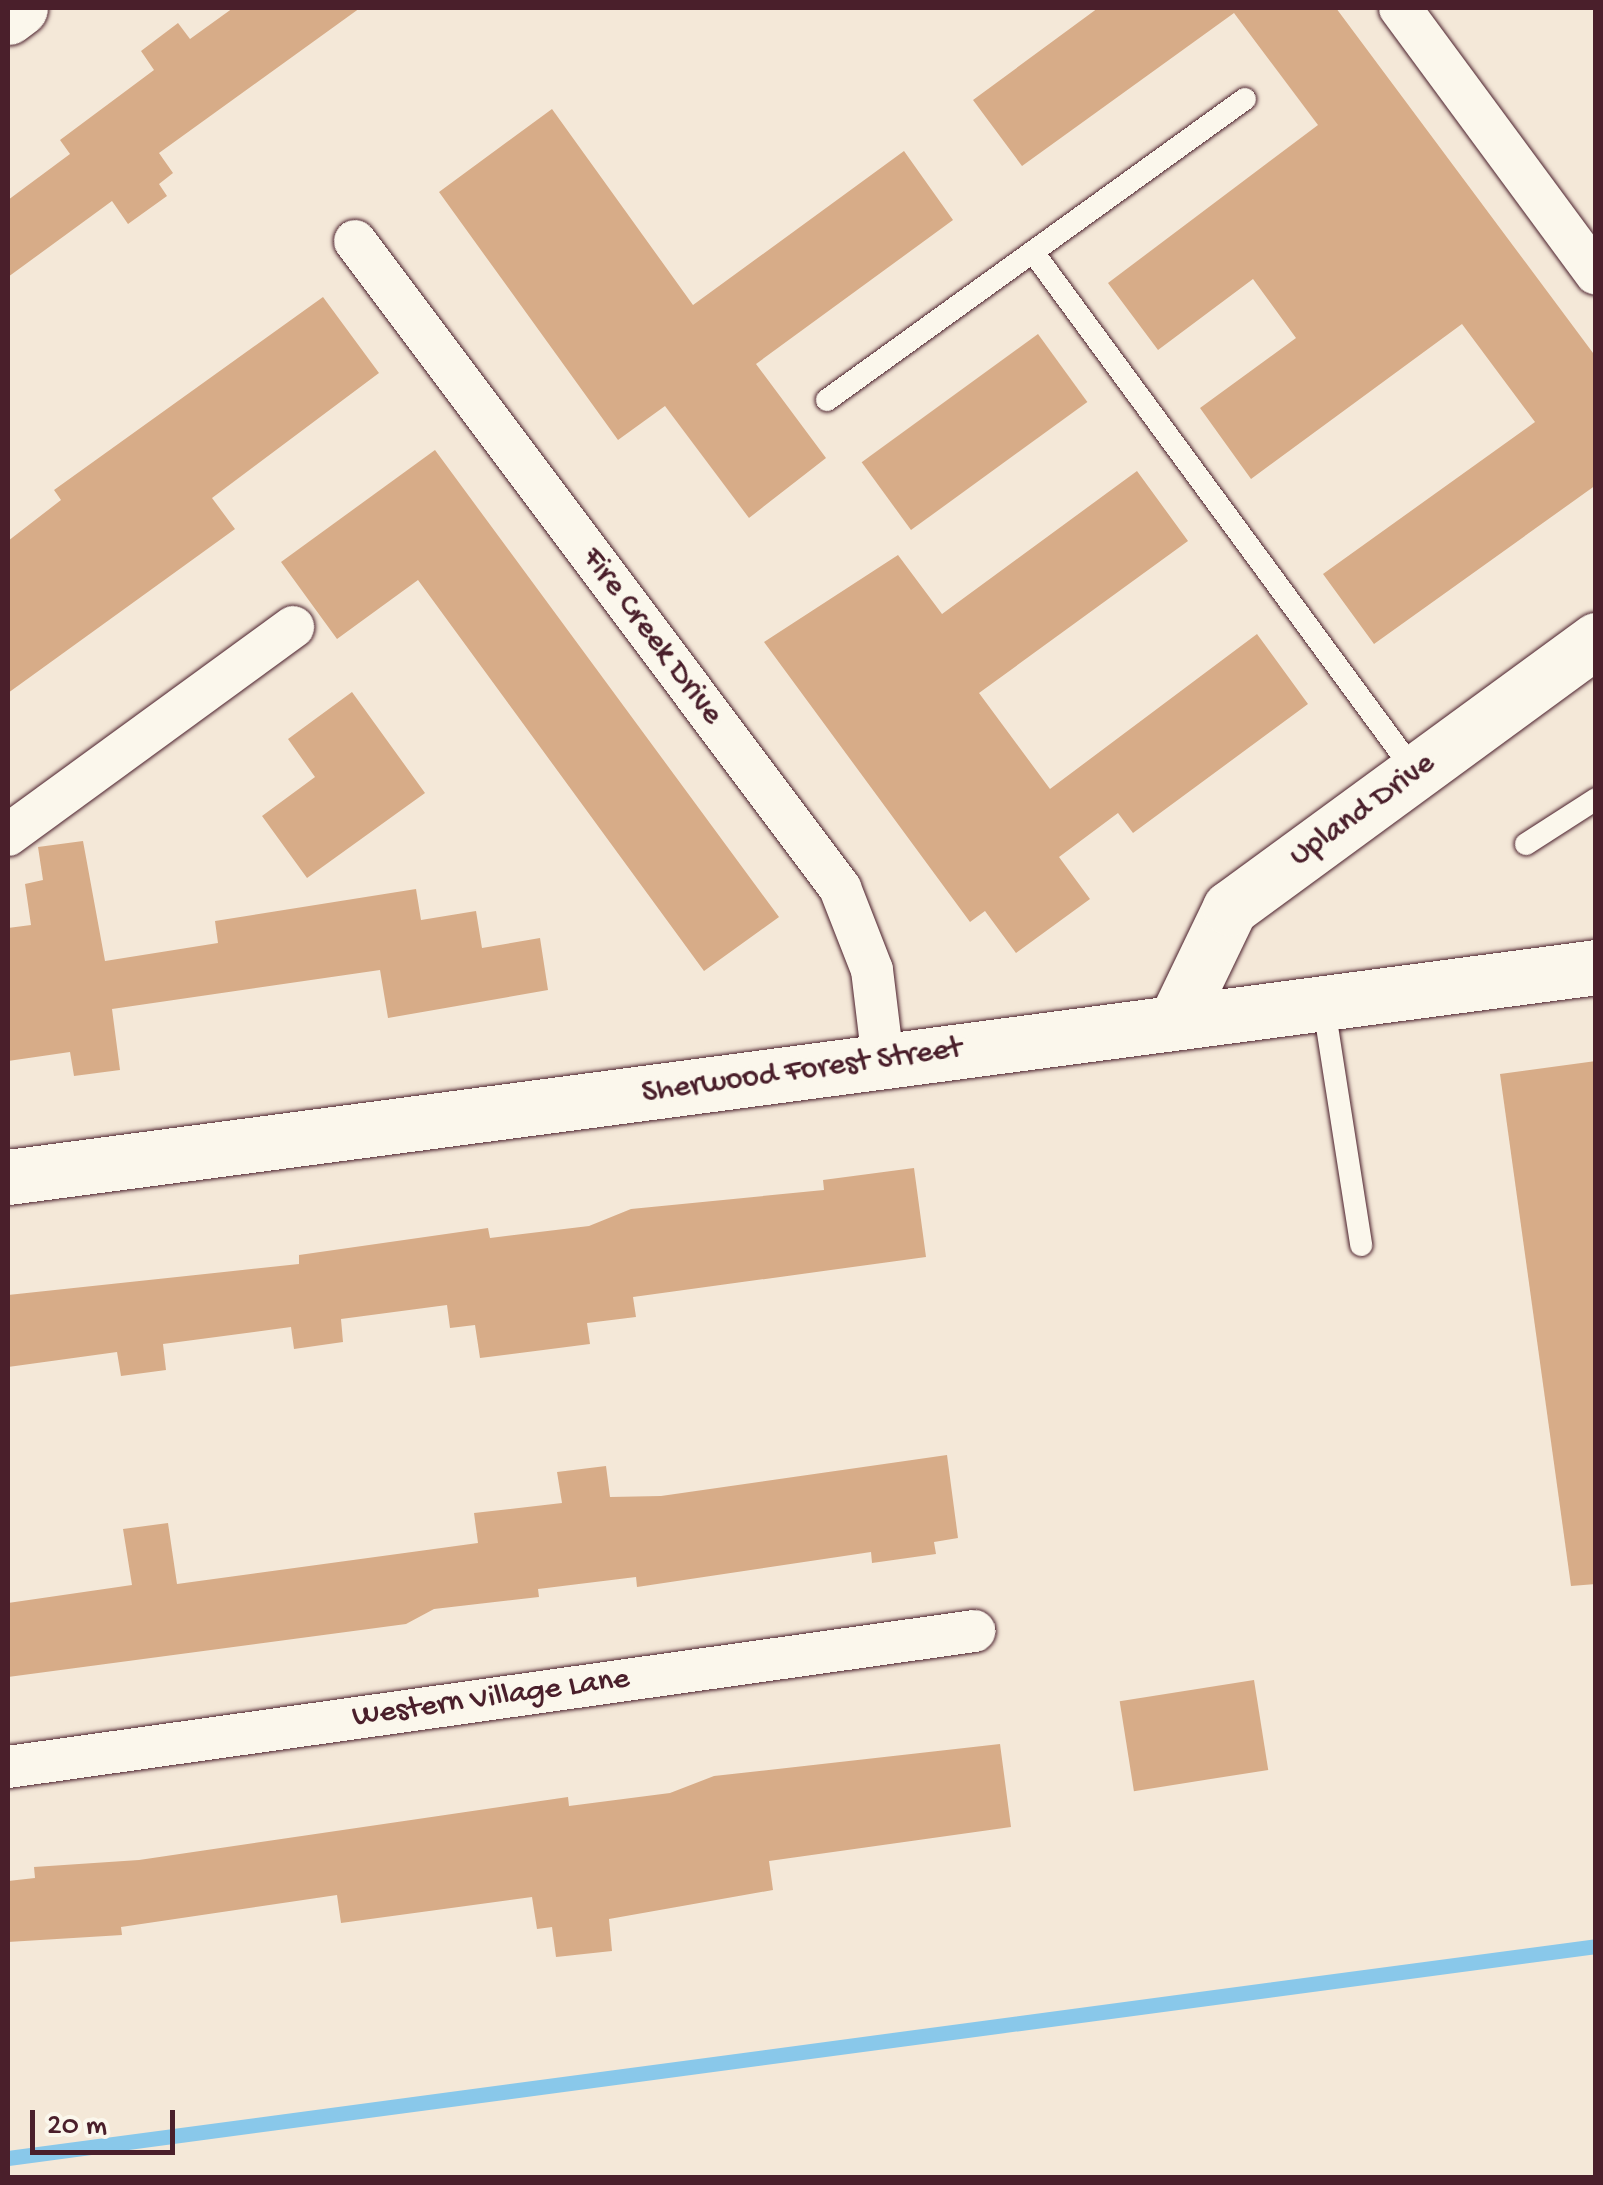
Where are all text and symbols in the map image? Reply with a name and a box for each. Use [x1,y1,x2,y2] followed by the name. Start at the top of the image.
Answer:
[572,541,730,733] street label: Fire Creek Drive
[1283,745,1443,877] street label: Upland Drive
[639,1031,965,1113] street label: Sherwood Forest Street
[350,1661,632,1737] street label: Western Village Lane
[35,2090,180,2152] scale bar
[47,2110,107,2145] text: 20 m

